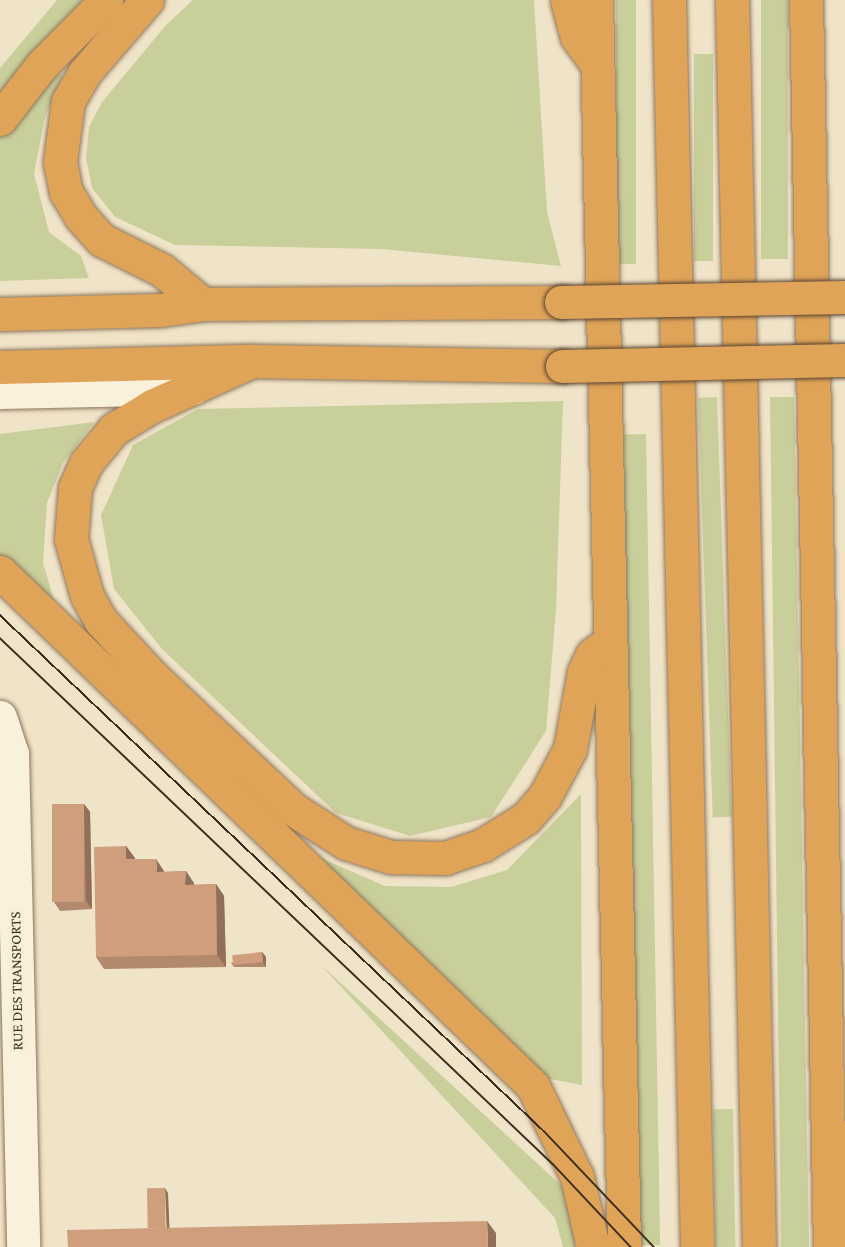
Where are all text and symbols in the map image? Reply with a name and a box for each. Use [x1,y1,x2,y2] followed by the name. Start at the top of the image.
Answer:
[7,911,27,1051] street label: RUE DES TRANSPORTS

